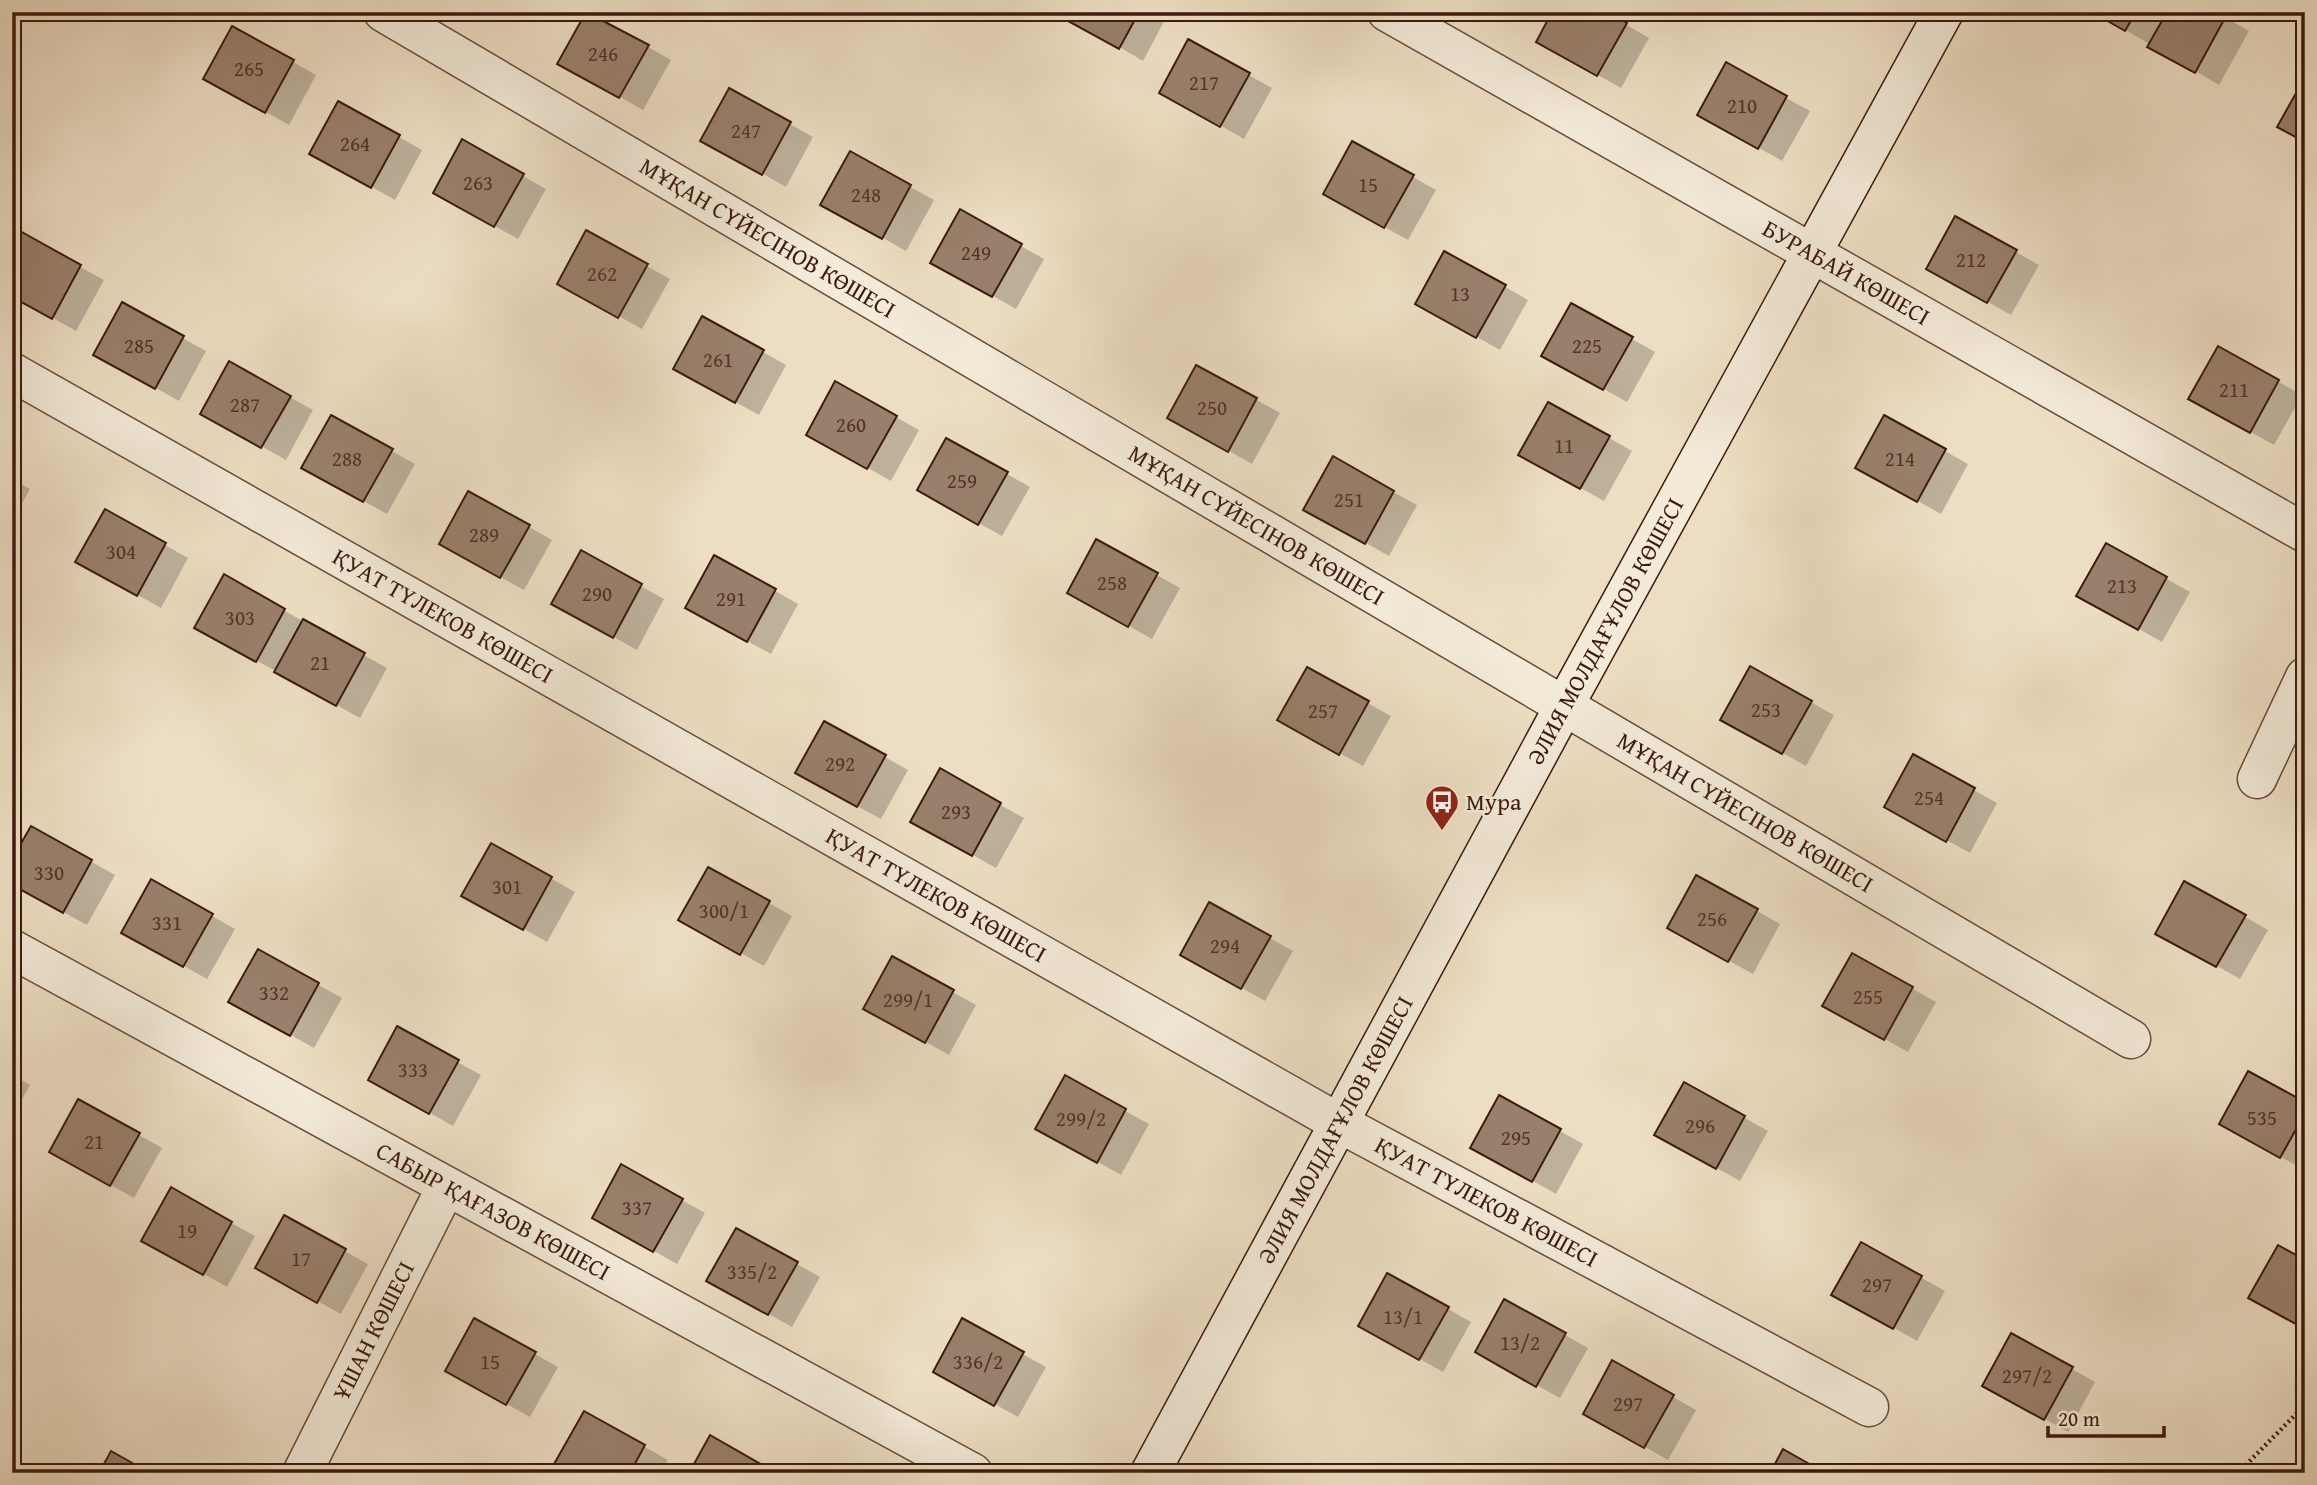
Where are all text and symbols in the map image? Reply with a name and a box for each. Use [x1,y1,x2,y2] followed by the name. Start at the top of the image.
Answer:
[588,38,618,69] house number: 246
[234,53,264,84] house number: 265
[1189,67,1219,98] house number: 217
[1727,90,1757,121] house number: 210
[731,115,761,146] house number: 247
[340,128,370,159] house number: 264
[633,148,903,327] street label: МҰҚАН СҮЙЕСІНОВ КӨШЕСІ
[463,167,493,198] house number: 263
[1358,169,1378,200] house number: 15
[851,179,881,210] house number: 248
[1756,211,1937,334] street label: БУРАБАЙ КӨШЕСI
[961,237,991,268] house number: 249
[1956,244,1986,275] house number: 212
[587,258,617,289] house number: 262
[1450,278,1470,309] house number: 13
[124,330,154,361] house number: 285
[1572,330,1602,361] house number: 225
[703,344,733,375] house number: 261
[2219,374,2249,405] house number: 211
[230,389,260,420] house number: 287
[1197,392,1227,423] house number: 250
[836,409,866,440] house number: 260
[1554,430,1574,461] house number: 11
[1122,436,1391,614] street label: МҰҚАН СҮЙЕСІНОВ КӨШЕСІ
[332,443,362,474] house number: 288
[1885,443,1915,474] house number: 214
[947,465,977,496] house number: 259
[1334,484,1364,515] house number: 251
[1518,491,1692,771] street label: ӘЛИЯ МОЛДАҒҰЛОВ КӨШЕСІ
[469,519,499,550] house number: 289
[106,536,136,567] house number: 304
[326,539,560,692] street label: ҚУАТ ТҮЛЕКОВ КӨШЕСІ
[1097,567,1127,598] house number: 258
[2107,570,2137,601] house number: 213
[582,578,612,609] house number: 290
[716,583,746,614] house number: 291
[225,602,255,633] house number: 303
[310,647,330,678] house number: 21
[1751,694,1781,725] house number: 253
[1308,695,1338,726] house number: 257
[1611,723,1880,901] street label: МҰҚАН СҮЙЕСІНОВ КӨШЕСІ
[825,748,855,779] house number: 292
[1914,782,1944,813] house number: 254
[1423,783,1461,832] bus stop icon: Мура
[1466,784,1522,819] place label: Мура
[941,796,971,827] house number: 293
[820,818,1053,971] street label: ҚУАТ ТҮЛЕКОВ КӨШЕСІ
[34,857,64,888] house number: 330
[492,871,522,902] house number: 301
[699,895,749,926] house number: 300/1
[1697,903,1727,934] house number: 256
[152,907,182,938] house number: 331
[1210,930,1240,961] house number: 294
[259,977,289,1008] house number: 332
[1853,981,1883,1012] house number: 255
[883,984,933,1015] house number: 299/1
[1248,989,1421,1270] street label: ӘЛИЯ МОЛДАҒҰЛОВ КӨШЕСІ
[398,1054,428,1085] house number: 333
[2247,1102,2277,1133] house number: 535
[1056,1103,1106,1134] house number: 299/2
[1685,1110,1715,1141] house number: 296
[1501,1122,1531,1153] house number: 295
[84,1126,104,1157] house number: 21
[1369,1127,1604,1276] street label: ҚУАТ ТҮЛЕКОВ КӨШЕСІ
[370,1133,617,1289] street label: САБЫР ҚАҒАЗОВ КӨШЕСІ
[622,1192,652,1223] house number: 337
[177,1215,197,1246] house number: 19
[291,1243,311,1274] house number: 17
[323,1255,423,1407] street label: ҰШАН КӨШЕСІ
[727,1256,777,1287] house number: 335/2
[1862,1269,1892,1300] house number: 297
[1383,1301,1423,1332] house number: 13/1
[1500,1327,1540,1358] house number: 13/2
[480,1346,500,1377] house number: 15
[953,1346,1003,1377] house number: 336/2
[2002,1360,2052,1391] house number: 297/2
[1613,1388,1643,1419] house number: 297
[2048,1394,2163,1438] scale bar
[2058,1403,2100,1434] text: 20 m

